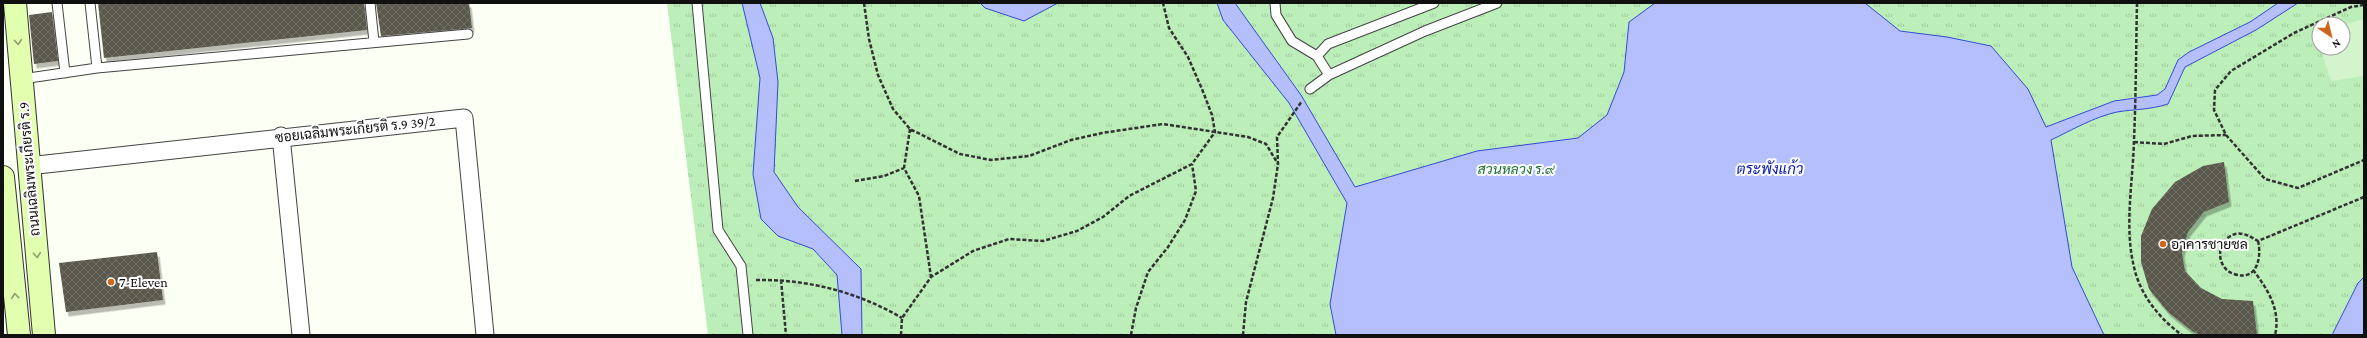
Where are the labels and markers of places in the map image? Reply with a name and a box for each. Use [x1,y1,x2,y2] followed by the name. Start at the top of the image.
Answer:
[2171,236,2248,252] place label: อาคารชายชล
[2158,239,2168,249] marker: อาคารชายชล
[119,274,168,290] place label: 7-Eleven
[106,277,116,287] marker: 7-Eleven

